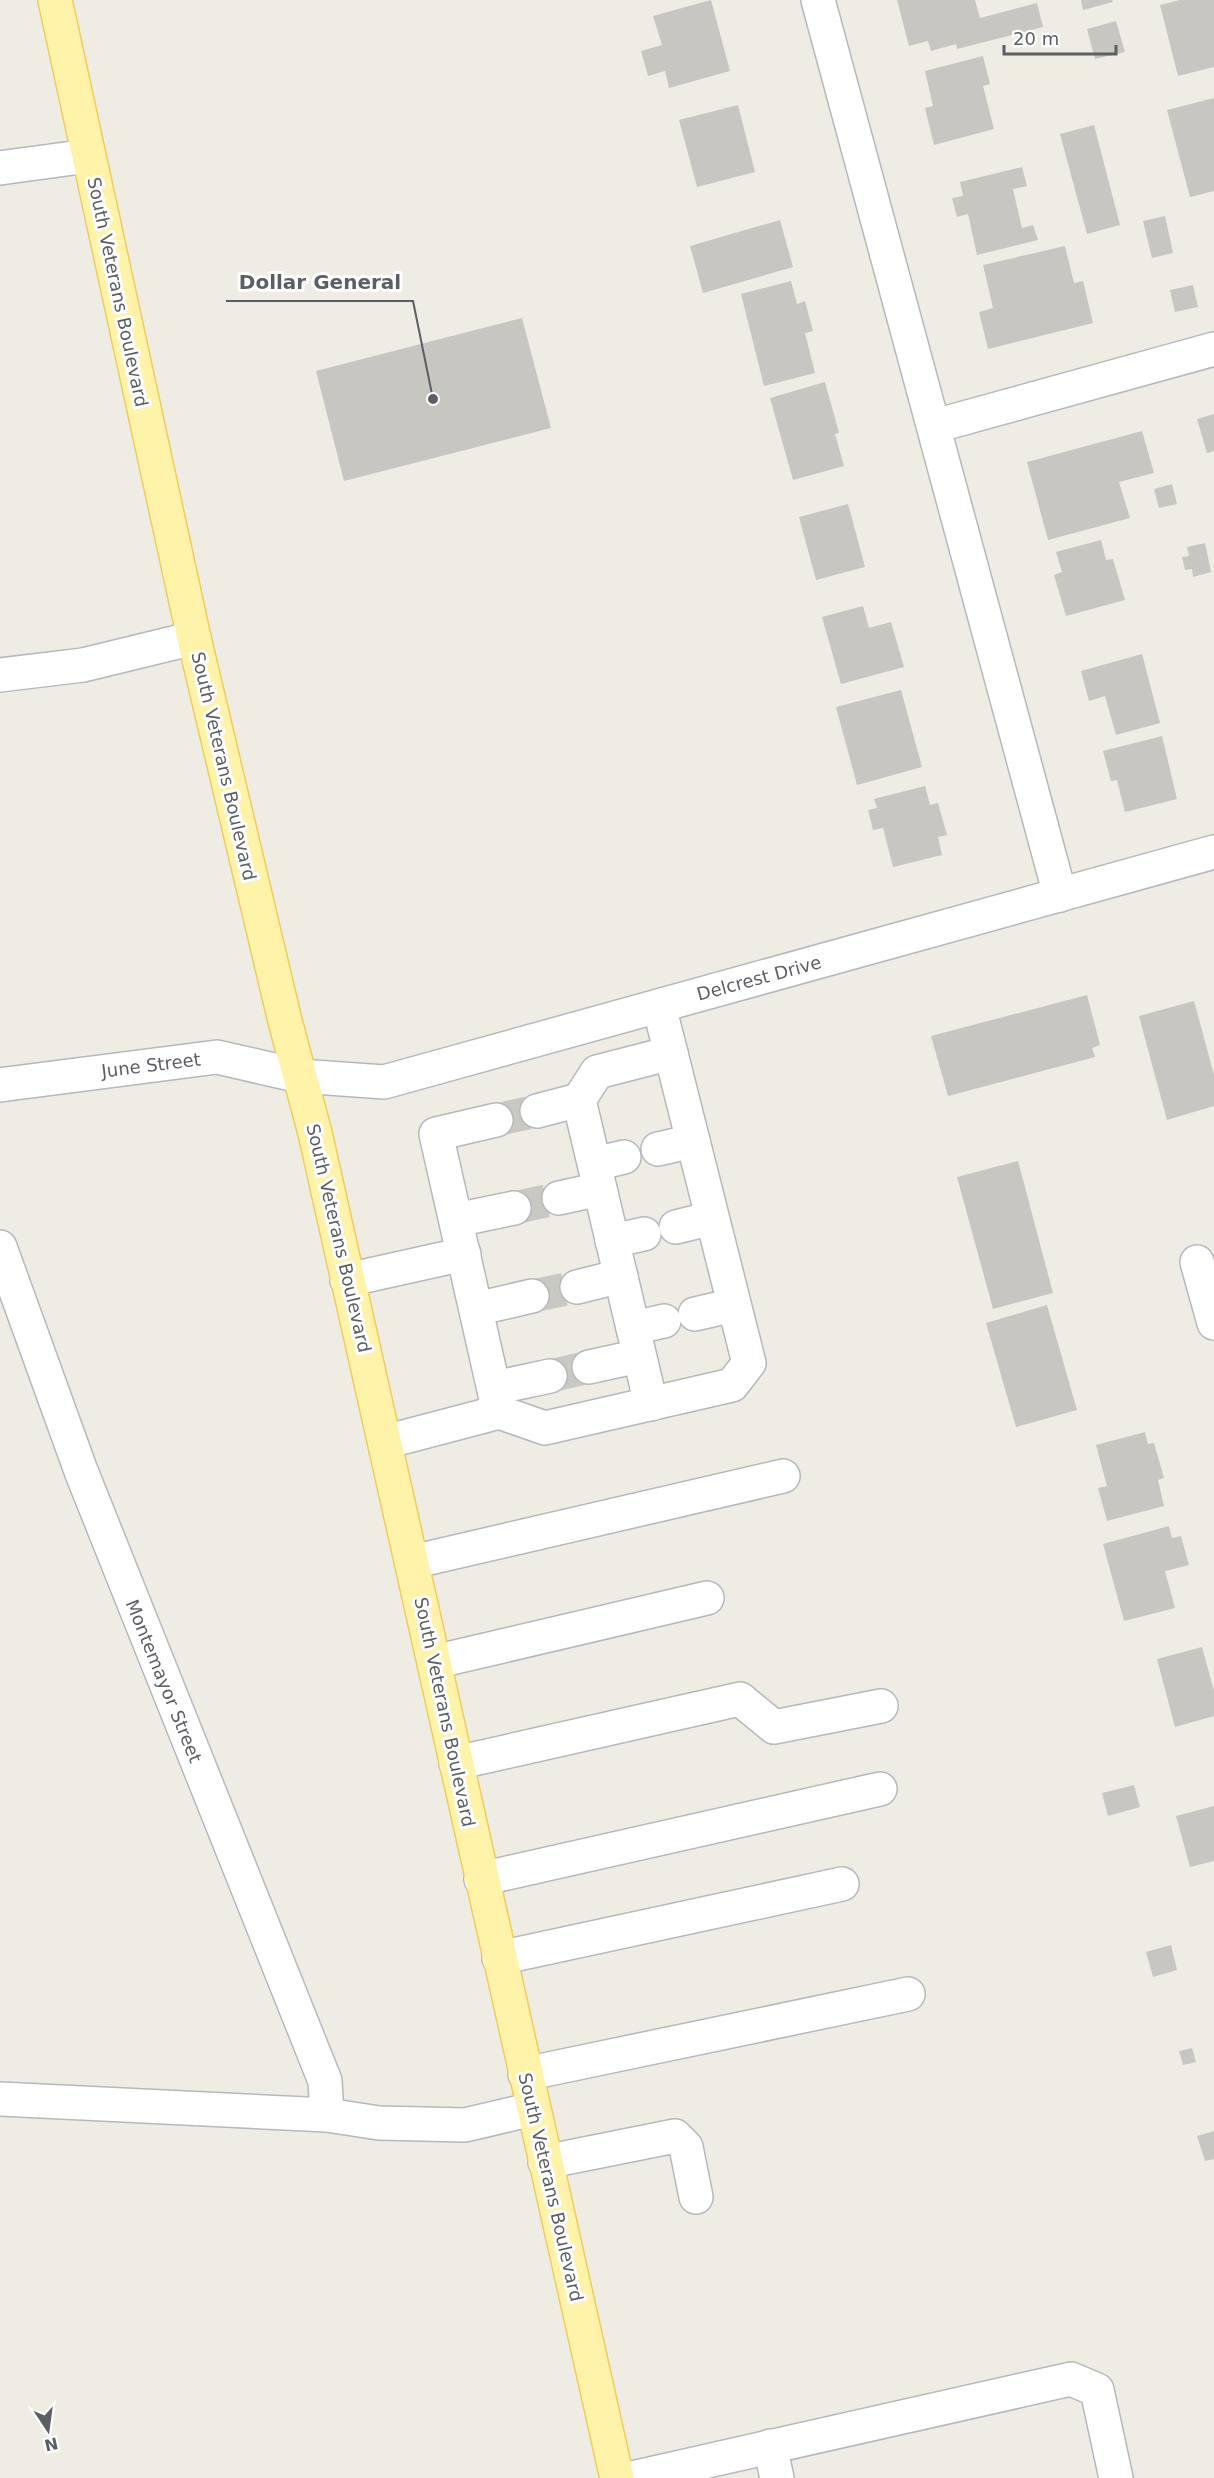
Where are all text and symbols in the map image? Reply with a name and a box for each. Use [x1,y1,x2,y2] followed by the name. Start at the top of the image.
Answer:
[1004,18,1116,56] scale bar
[1013,28,1059,49] text: 20 m
[83,175,153,409] street label: South Veterans Boulevard
[226,263,413,301] callout: Dollar General
[239,270,401,294] text: Dollar General
[187,650,261,882] street label: South Veterans Boulevard
[694,951,824,1005] street label: Delcrest Drive
[99,1049,202,1082] street label: June Street
[302,1122,376,1354] street label: South Veterans Boulevard
[410,1595,480,1829] street label: South Veterans Boulevard
[122,1596,206,1766] street label: Montemayor Street
[514,2071,588,2303] street label: South Veterans Boulevard
[18,2400,78,2460] north arrow
[43,2433,60,2455] text: N

